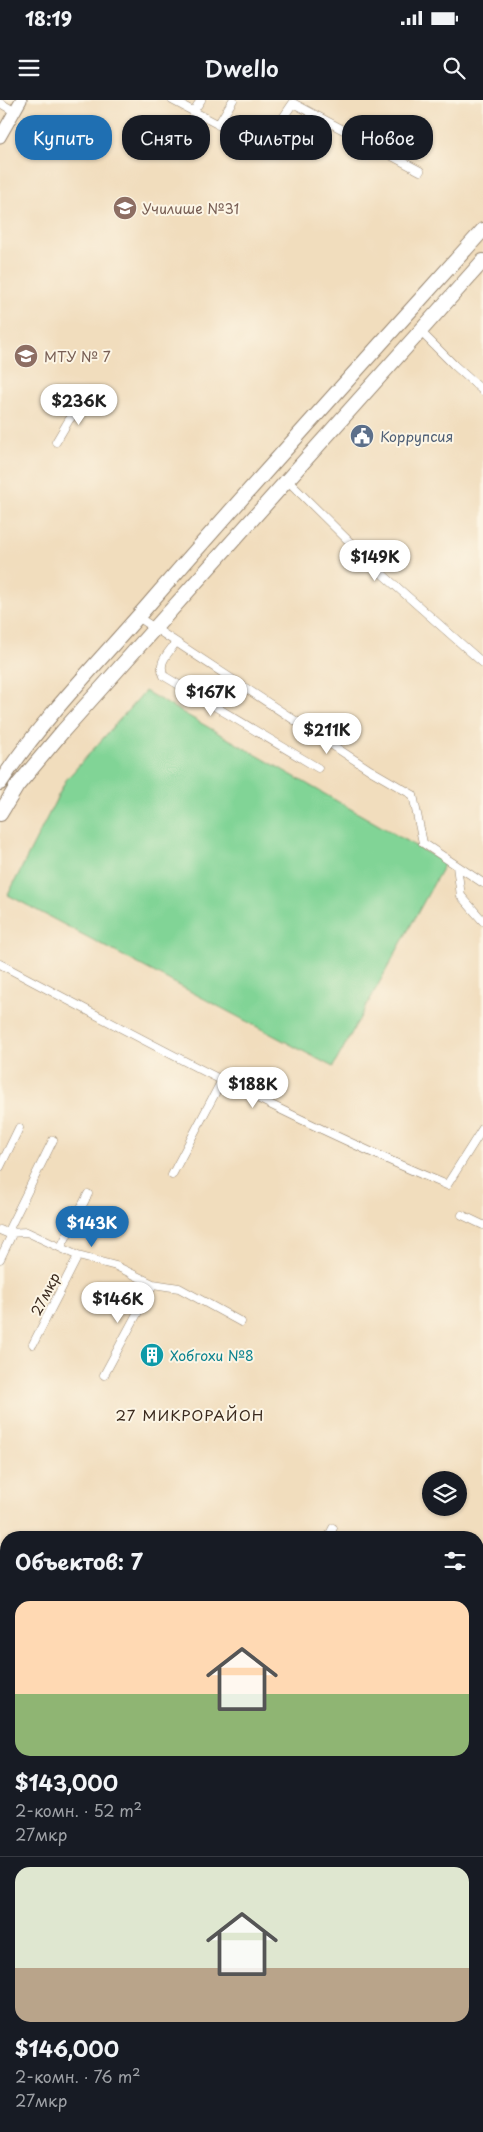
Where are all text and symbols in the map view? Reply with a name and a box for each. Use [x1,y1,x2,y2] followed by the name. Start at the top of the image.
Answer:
[25,4,72,32] text: 18:19
[204,51,279,84] text: Dwello
[15,54,43,82] icon: menu
[440,54,468,82] icon: search
[15,115,112,160] chip: Купить
[122,115,210,160] chip: Снять
[220,115,332,160] chip: Фильтры
[342,115,433,160] chip: Новое
[112,195,138,221] school or university icon: Училише №31
[142,198,239,219] place label: Училише №31
[13,343,39,369] school or university icon: МТУ № 7
[44,346,111,367] place label: МТУ № 7
[44,384,114,426] pin: $236K
[51,388,107,412] text: $236K
[349,423,375,449] public building icon: Коррупсия
[380,426,453,447] place label: Коррупсия
[340,540,410,582] pin: $149K
[350,544,400,568] text: $149K
[176,674,246,717] pin: $167K
[186,679,236,703] text: $167K
[292,712,362,755] pin: $211K
[303,717,351,741] text: $211K
[218,1066,288,1109] pin: $188K
[228,1071,278,1095] text: $188K
[57,1206,127,1248] pin: $143K
[67,1210,117,1234] text: $143K
[25,1269,65,1319] street label: 27мкр
[83,1282,153,1324] pin: $146K
[92,1286,144,1310] text: $146K
[139,1342,165,1368] building icon: Хобгохи №8
[170,1345,254,1366] place label: Хобгохи №8
[116,1403,264,1426] district label: 27 МИКРОРАЙОН
[422,1471,467,1516] map controls
[422,1471,467,1516] button: layers
[15,1545,143,1577] text: Объектов: 7
[441,1547,469,1575] icon: filters
[197,1634,287,1724] icon: home
[15,1766,118,1798] text: $143,000
[15,1798,142,1822] text: 2-комн. · 52 m²
[15,1822,67,1846] text: 27мкр
[197,1899,287,1989] icon: home
[15,2032,119,2064] text: $146,000
[15,2064,140,2088] text: 2-комн. · 76 m²
[15,2088,67,2112] text: 27мкр

